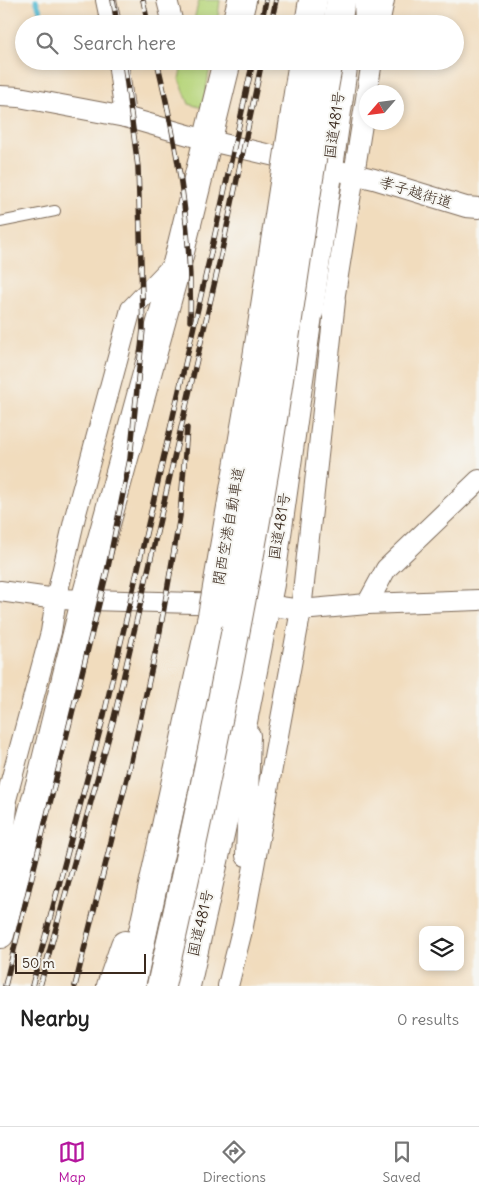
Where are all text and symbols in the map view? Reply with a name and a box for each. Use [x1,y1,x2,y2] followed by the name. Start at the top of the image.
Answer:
[15,15,464,70] search box
[33,29,61,57] icon: search
[73,31,176,55] text: Search here
[359,85,404,130] north arrow
[320,90,348,160] street label: 国道481号
[377,172,455,212] street label: 孝子越街道
[208,465,248,587] street label: 関西空港自動車道
[264,491,294,561] street label: 国道481号
[183,888,217,958] street label: 国道481号
[419,926,464,971] map controls
[419,926,464,971] button: layers
[15,951,146,974] scale bar
[22,954,55,972] text: 50 m
[20,1005,90,1032] text: Nearby
[397,1009,459,1029] text: 0 results
[58,1138,86,1186] tab: Map
[203,1138,266,1186] tab: Directions
[382,1138,421,1186] tab: Saved

